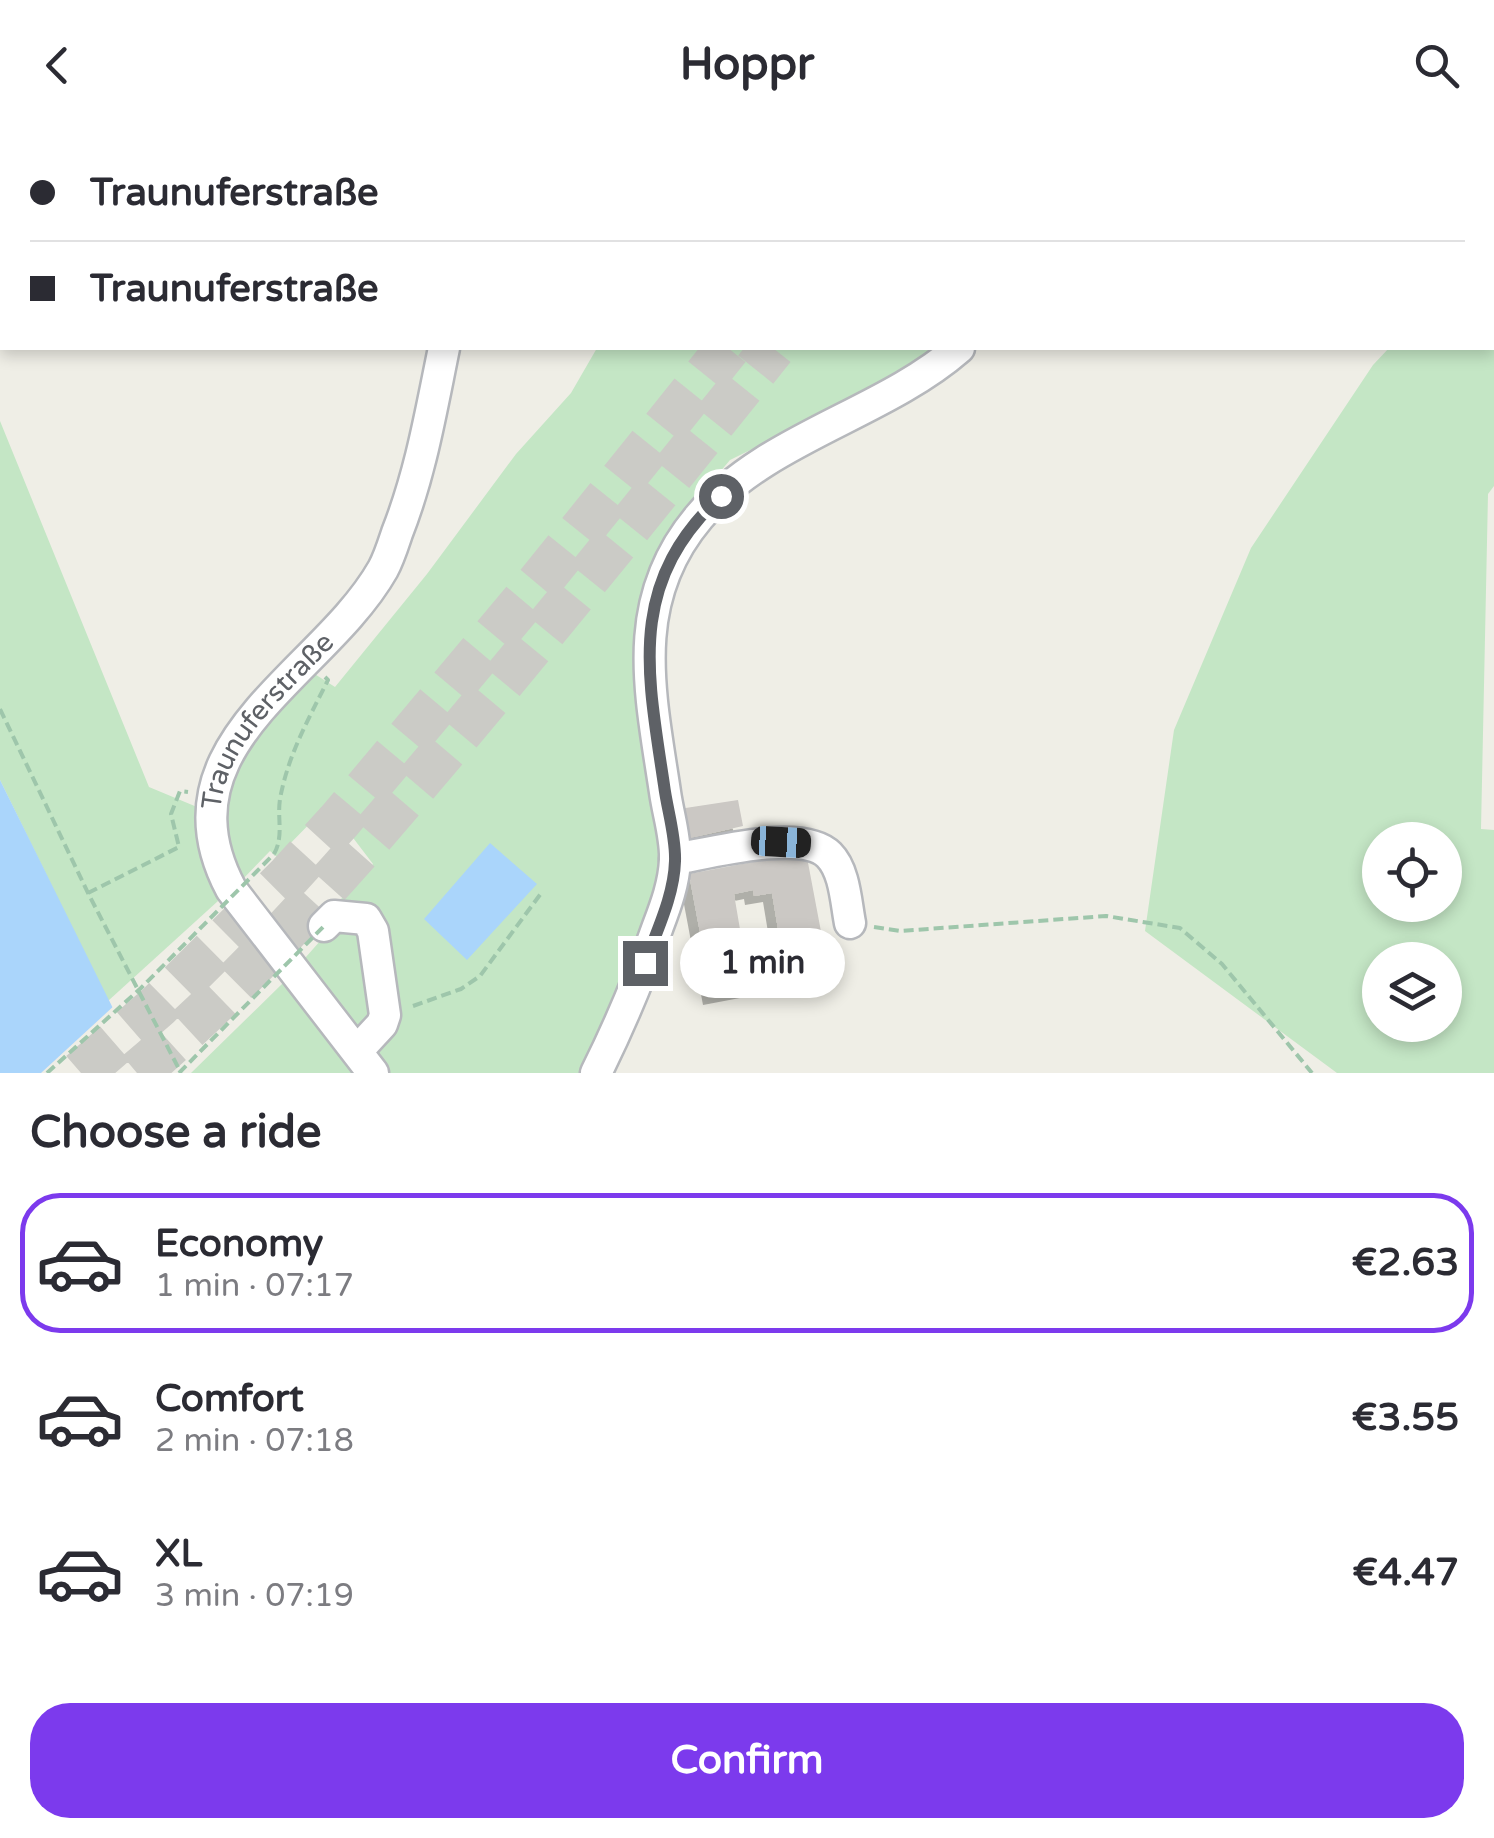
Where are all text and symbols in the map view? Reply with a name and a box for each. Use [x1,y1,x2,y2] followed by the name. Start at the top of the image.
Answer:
[30,38,85,93] icon: back
[680,38,814,92] text: Hoppr
[1409,38,1464,93] icon: search
[90,170,379,216] text: Traunuferstraße
[90,266,379,312] text: Traunuferstraße
[699,474,744,519] route start
[194,625,341,811] street label: Traunuferstraße
[1362,822,1462,1042] map controls
[1362,822,1462,922] button: locate
[750,825,812,859] car
[680,928,845,998] callout: 1 min
[623,941,668,986] route end
[1362,942,1462,1042] button: layers
[720,944,805,982] text: 1 min
[30,1106,321,1160] text: Choose a ride
[35,1218,125,1308] icon: car
[155,1221,323,1267] text: Economy
[1352,1240,1459,1286] text: €2.63
[155,1267,354,1305] text: 1 min · 07:17
[35,1373,125,1463] icon: car
[155,1376,304,1422] text: Comfort
[1352,1395,1459,1441] text: €3.55
[155,1422,354,1460] text: 2 min · 07:18
[35,1528,125,1618] icon: car
[155,1531,202,1577] text: XL
[1352,1550,1459,1596] text: €4.47
[155,1577,354,1615] text: 3 min · 07:19
[30,1703,1464,1818] button: Confirm

